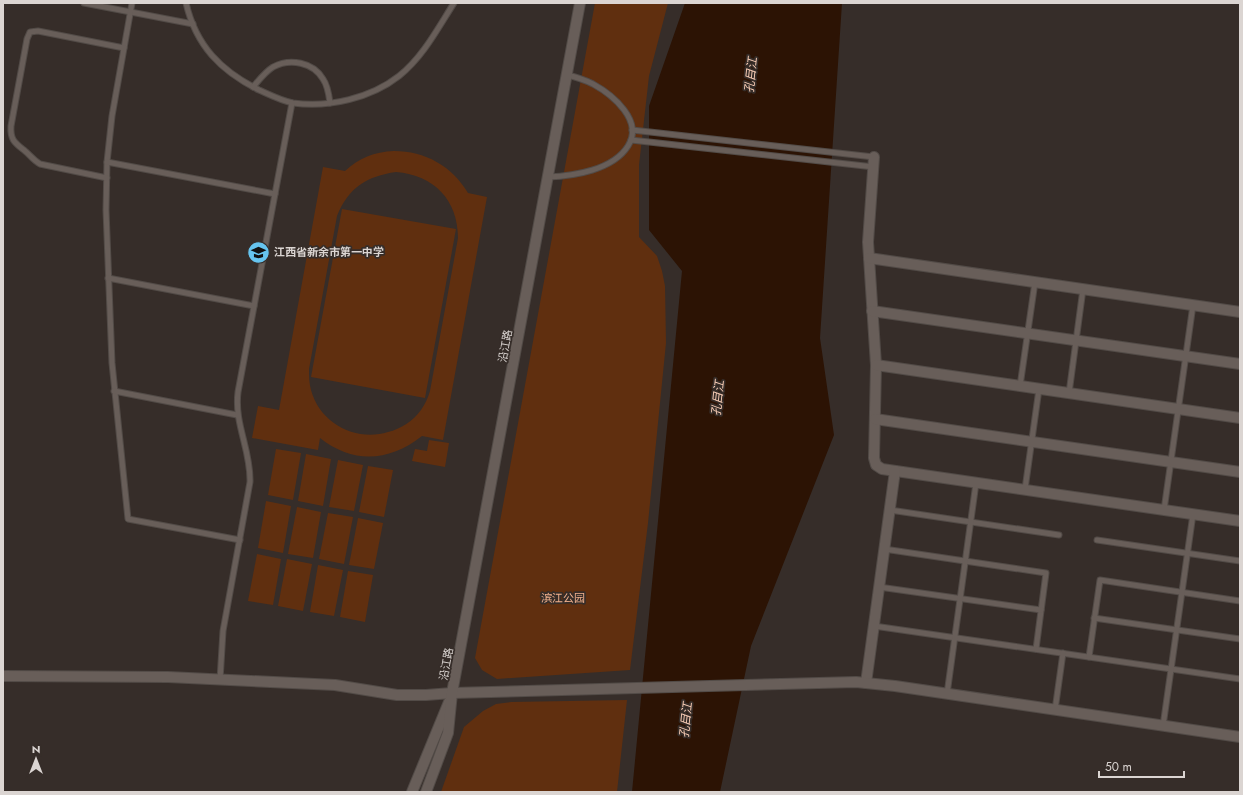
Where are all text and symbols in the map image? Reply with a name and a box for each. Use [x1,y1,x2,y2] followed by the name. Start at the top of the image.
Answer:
[740,54,762,94] water label: 孔目江
[245,239,271,265] school or university icon: 江西省新余市第一中学
[274,244,384,260] place label: 江西省新余市第一中学
[494,328,516,364] street label: 沿江路
[707,377,729,417] water label: 孔目江
[541,590,585,606] park label: 滨江公园
[435,646,457,682] street label: 沿江路
[675,699,697,739] water label: 孔目江
[16,739,56,779] north arrow
[32,741,40,757] text: N
[1099,753,1184,779] scale bar
[1105,758,1132,776] text: 50 m

